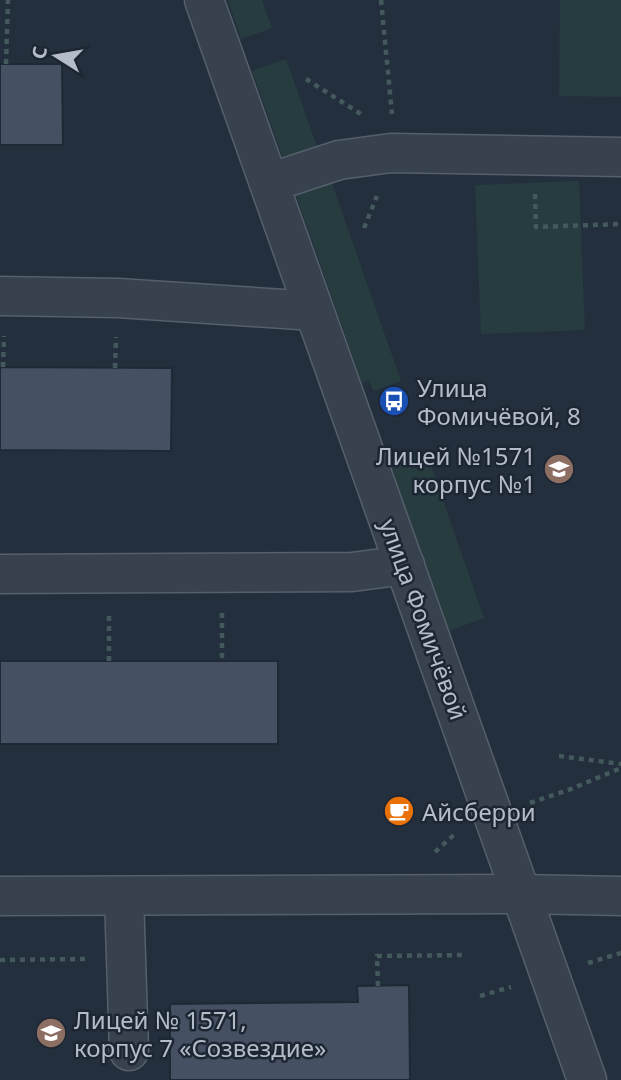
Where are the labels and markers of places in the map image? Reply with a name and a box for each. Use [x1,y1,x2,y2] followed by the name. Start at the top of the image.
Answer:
[417,371,581,432] place label: Улица Фомичёвой, 8
[377,384,411,418] bus stop icon: Улица Фомичёвой, 8
[376,439,536,500] place label: Лицей №1571 корпус №1
[542,452,576,486] school or university icon: Лицей №1571 корпус №1
[382,794,416,828] cafe icon: Айсберри
[422,795,536,828] place label: Айсберри
[74,1003,326,1064] place label: Лицей № 1571, корпус 7 «Созвездие»
[34,1016,68,1050] school or university icon: Лицей № 1571, корпус 7 «Созвездие»

